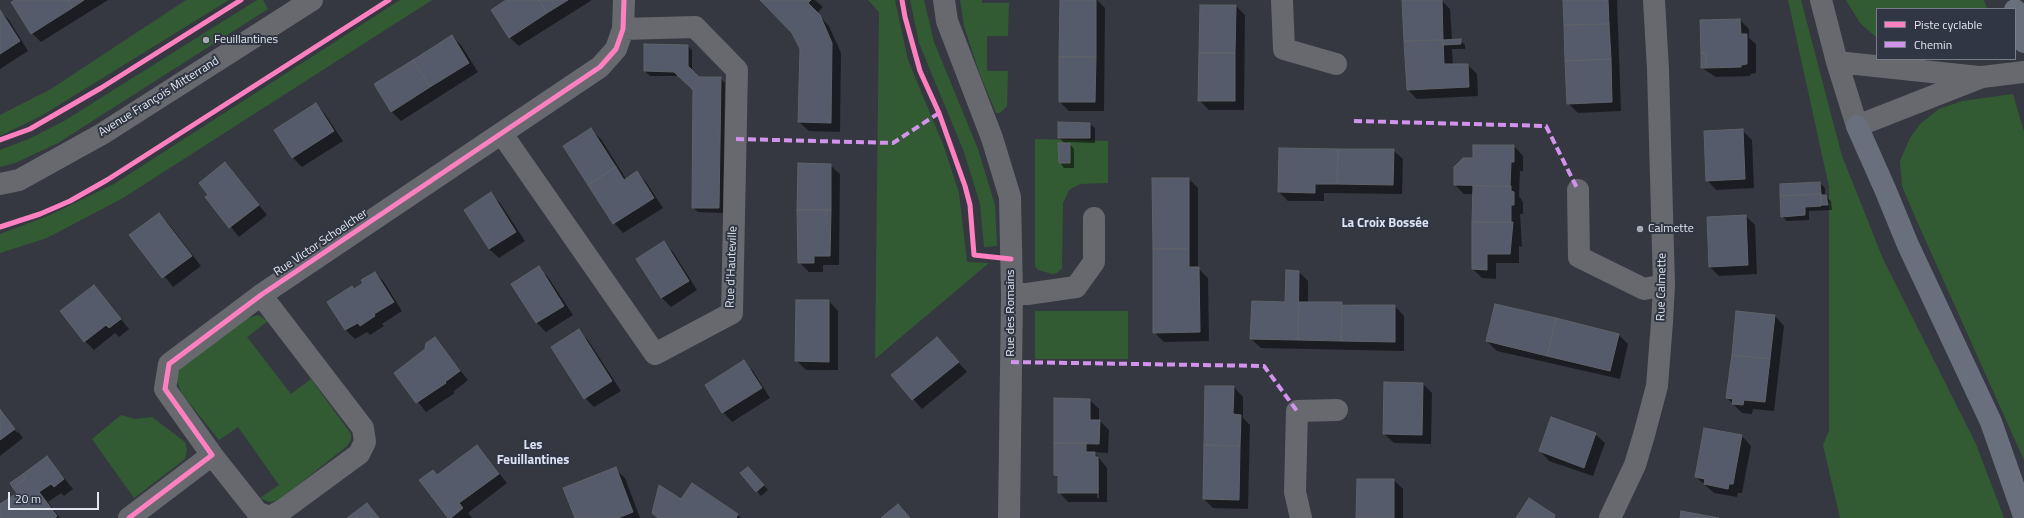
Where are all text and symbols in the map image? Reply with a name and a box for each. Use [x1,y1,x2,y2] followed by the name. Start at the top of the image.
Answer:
[1876,8,2016,60] legend
[1914,15,1982,34] text: Piste cyclable
[214,33,278,47] place label: Feuillantines
[201,35,211,45] marker: Feuillantines
[1914,35,1952,54] text: Chemin
[96,54,222,140] street label: Avenue François Mitterrand
[271,206,371,280] street label: Rue Victor Schoelcher
[1341,216,1429,232] district label: La Croix Bossée
[1648,222,1694,236] place label: Calmette
[1635,224,1645,234] marker: Calmette
[723,226,741,308] street label: Rue d'Hauteville
[1654,253,1670,321] street label: Rue Calmette
[1004,269,1018,357] street label: Rue des Romains
[497,438,569,469] district label: Les Feuillantines
[10,484,101,510] scale bar
[15,489,41,508] text: 20 m

